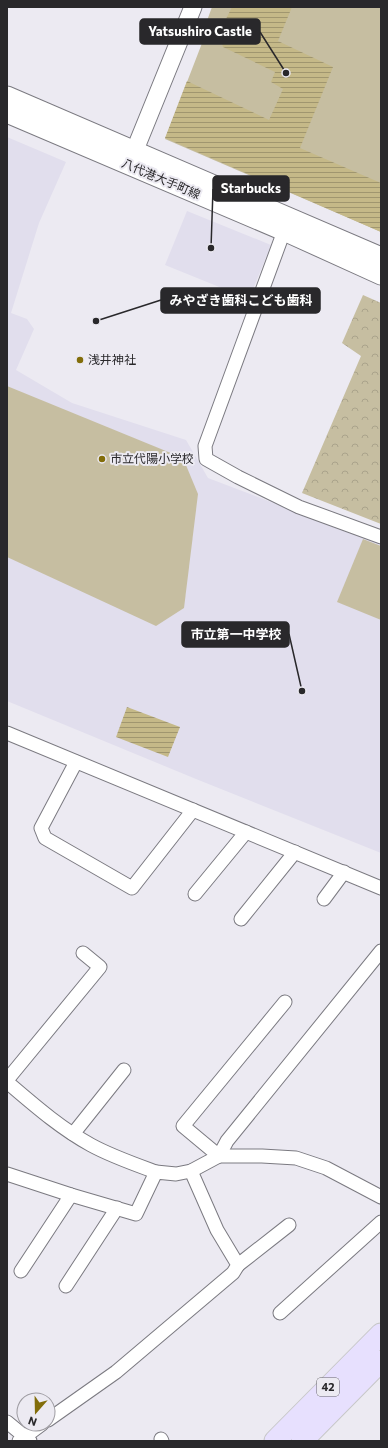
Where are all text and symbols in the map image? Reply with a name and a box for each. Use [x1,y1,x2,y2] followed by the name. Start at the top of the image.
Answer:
[140,19,260,44] callout: Yatsushiro Castle
[148,23,252,39] text: Yatsushiro Castle
[120,155,203,201] street label: 八代港大手町線
[213,176,289,201] callout: Starbucks
[221,180,281,196] text: Starbucks
[161,288,320,313] callout: みやざき歯科こども歯科
[169,292,313,308] text: みやざき歯科こども歯科
[88,352,136,366] place label: 浅井神社
[75,355,85,365] marker: 浅井神社
[110,451,194,465] place label: 市立代陽小学校
[97,454,107,464] marker: 市立代陽小学校
[182,622,289,647] callout: 市立第一中学校
[190,626,282,642] text: 市立第一中学校
[317,1378,339,1396] road number: 42
[16,1392,56,1432] north arrow
[26,1414,39,1429] text: N

